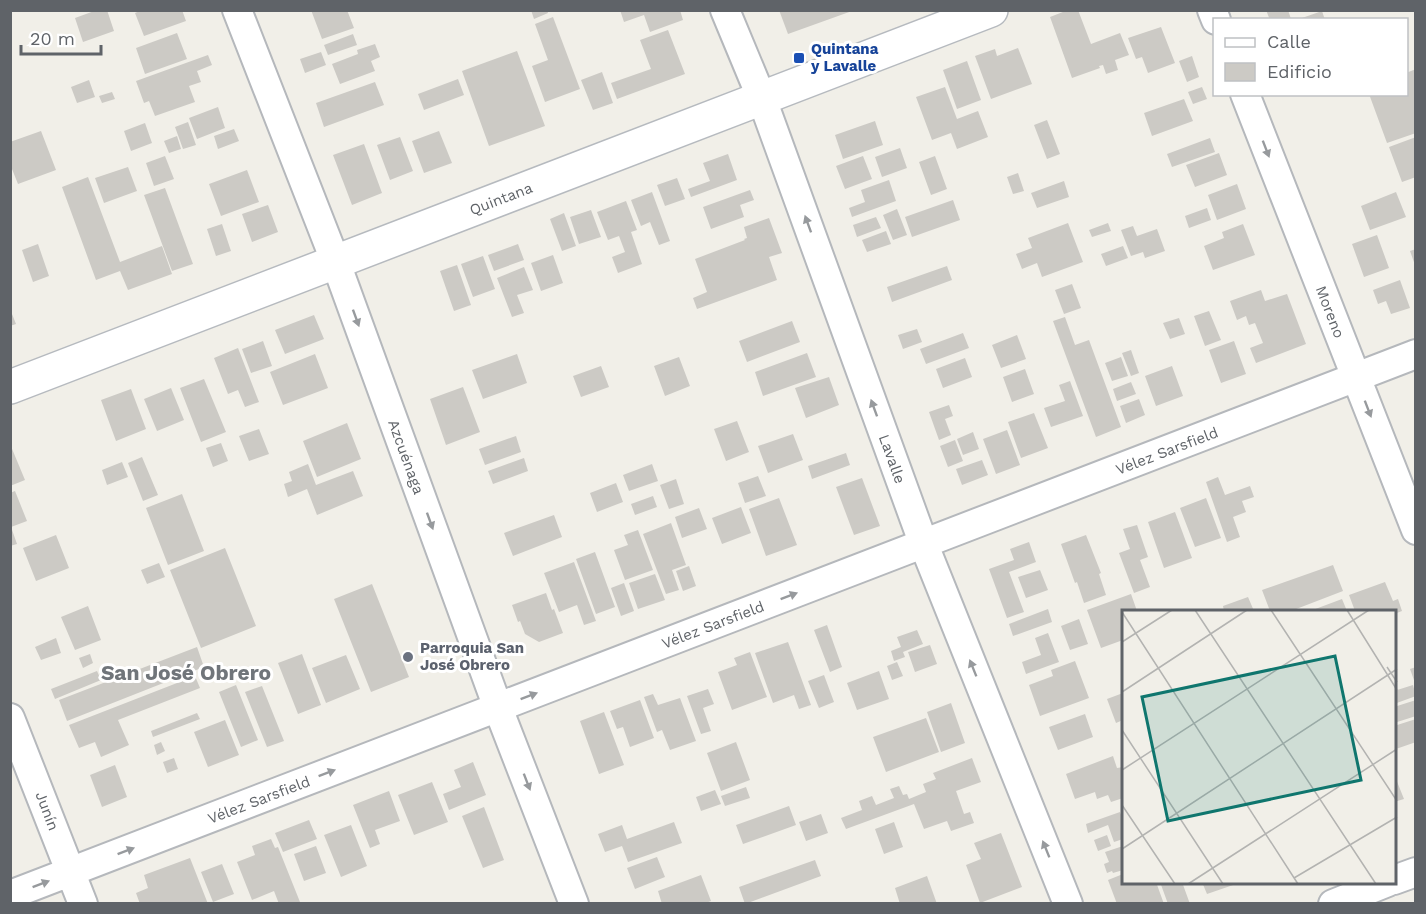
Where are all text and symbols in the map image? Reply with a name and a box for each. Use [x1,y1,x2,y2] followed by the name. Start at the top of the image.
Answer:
[21,18,100,56] scale bar
[1213,18,1408,96] legend
[30,28,75,49] text: 20 m
[1267,31,1311,52] text: Calle
[810,40,879,75] place label: Quintana y Lavalle
[792,51,806,65] marker: Quintana y Lavalle
[1267,61,1332,82] text: Edificio
[1262,140,1272,158] one-way arrow
[467,179,536,219] street label: Quintana
[802,215,812,233] one-way arrow
[1312,283,1348,341] street label: Moreno
[351,309,361,327] one-way arrow
[869,399,878,417] one-way arrow
[1364,400,1373,418] one-way arrow
[384,417,428,497] street label: Azcuénaga
[1113,423,1221,479] street label: Vélez Sarsfield
[875,432,909,486] street label: Lavalle
[425,512,435,530] one-way arrow
[781,591,799,601] one-way arrow
[659,597,767,653] street label: Vélez Sarsfield
[1122,610,1396,884] inset map
[420,639,524,674] place label: Parroquia San José Obrero
[401,650,415,664] marker: Parroquia San José Obrero
[968,659,978,677] one-way arrow
[101,660,271,685] district label: San José Obrero
[520,691,538,700] one-way arrow
[318,768,336,778] one-way arrow
[205,772,313,828] street label: Vélez Sarsfield
[523,773,532,791] one-way arrow
[31,789,63,833] street label: Junín
[1041,840,1051,858] one-way arrow
[117,846,135,855] one-way arrow
[32,878,50,888] one-way arrow

